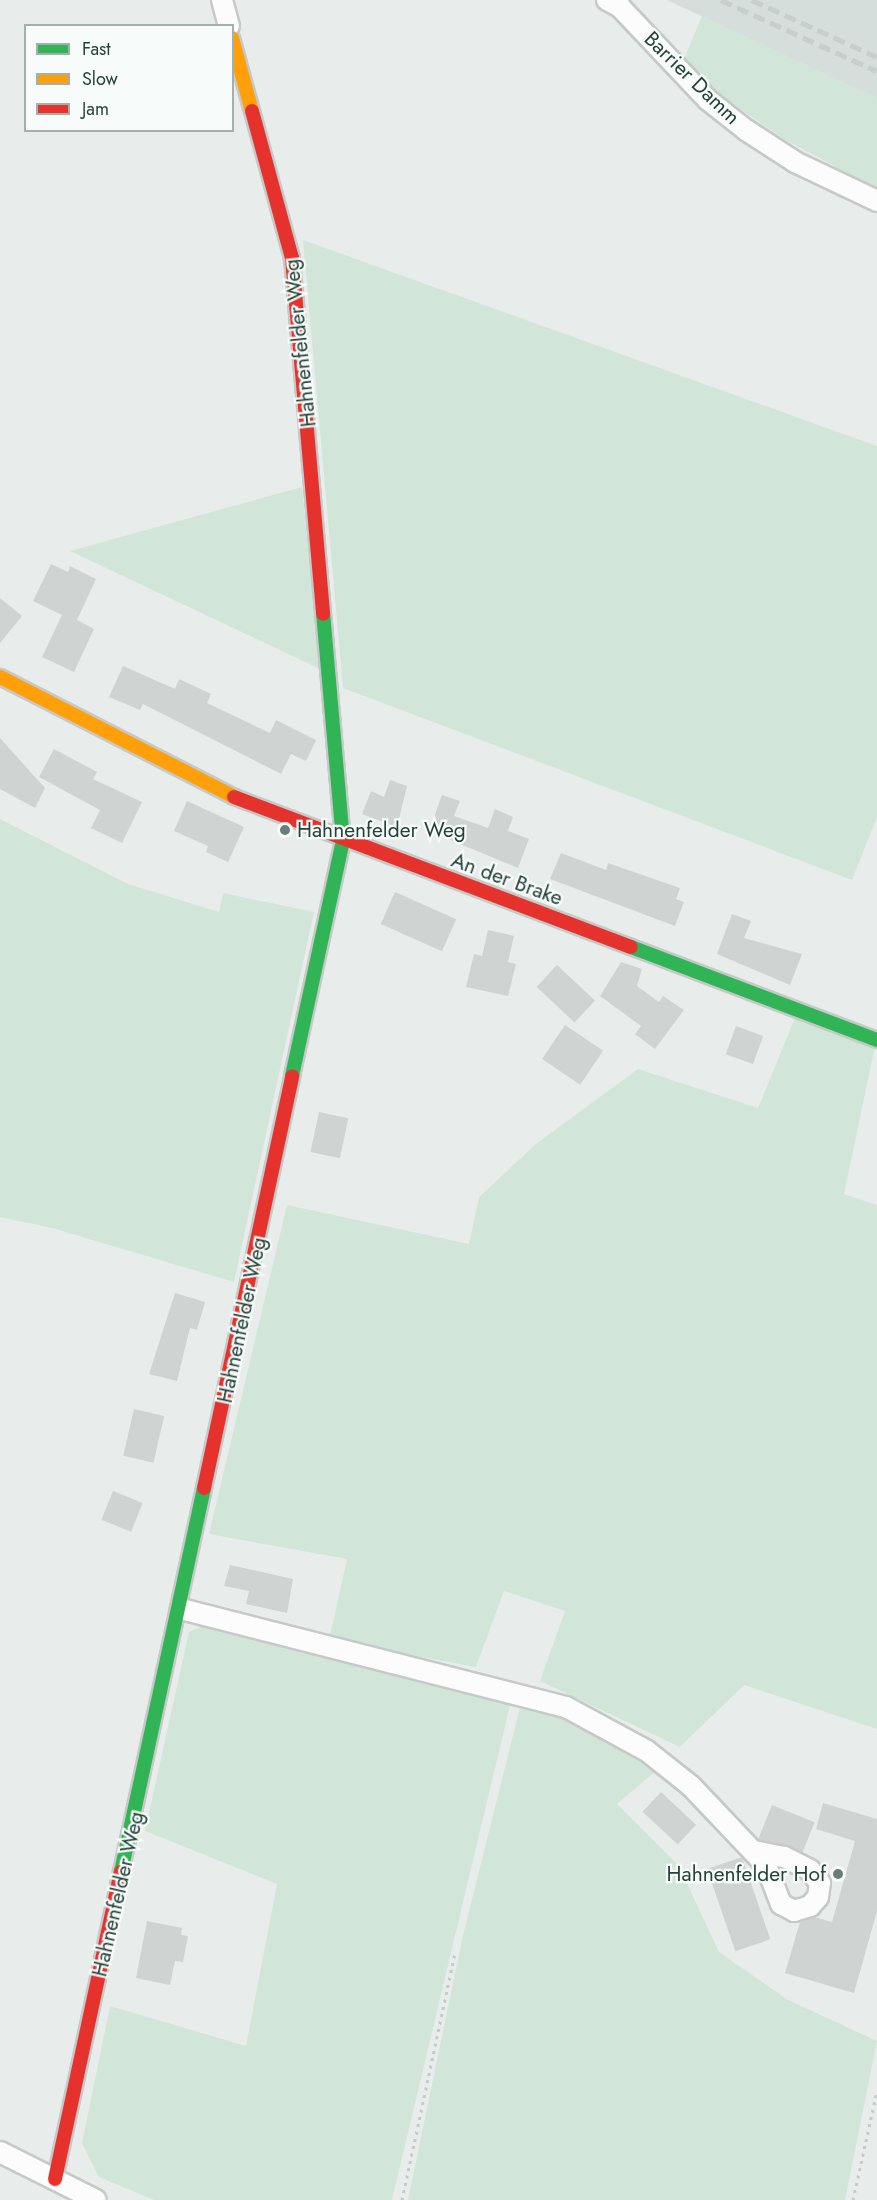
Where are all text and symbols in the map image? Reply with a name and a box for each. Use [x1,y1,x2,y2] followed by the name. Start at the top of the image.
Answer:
[24,24,234,132] legend
[639,26,745,130] street label: Barrier Damm
[82,36,111,62] text: Fast
[82,66,118,92] text: Slow
[82,96,109,122] text: Jam
[279,258,321,428] street label: Hahnenfelder Weg
[297,817,466,843] place label: Hahnenfelder Weg
[278,823,292,837] marker: Hahnenfelder Weg
[448,847,566,911] street label: An der Brake
[212,1235,272,1405] street label: Hahnenfelder Weg
[87,1809,149,1979] street label: Hahnenfelder Weg
[667,1861,826,1887] place label: Hahnenfelder Hof
[831,1867,845,1881] marker: Hahnenfelder Hof

